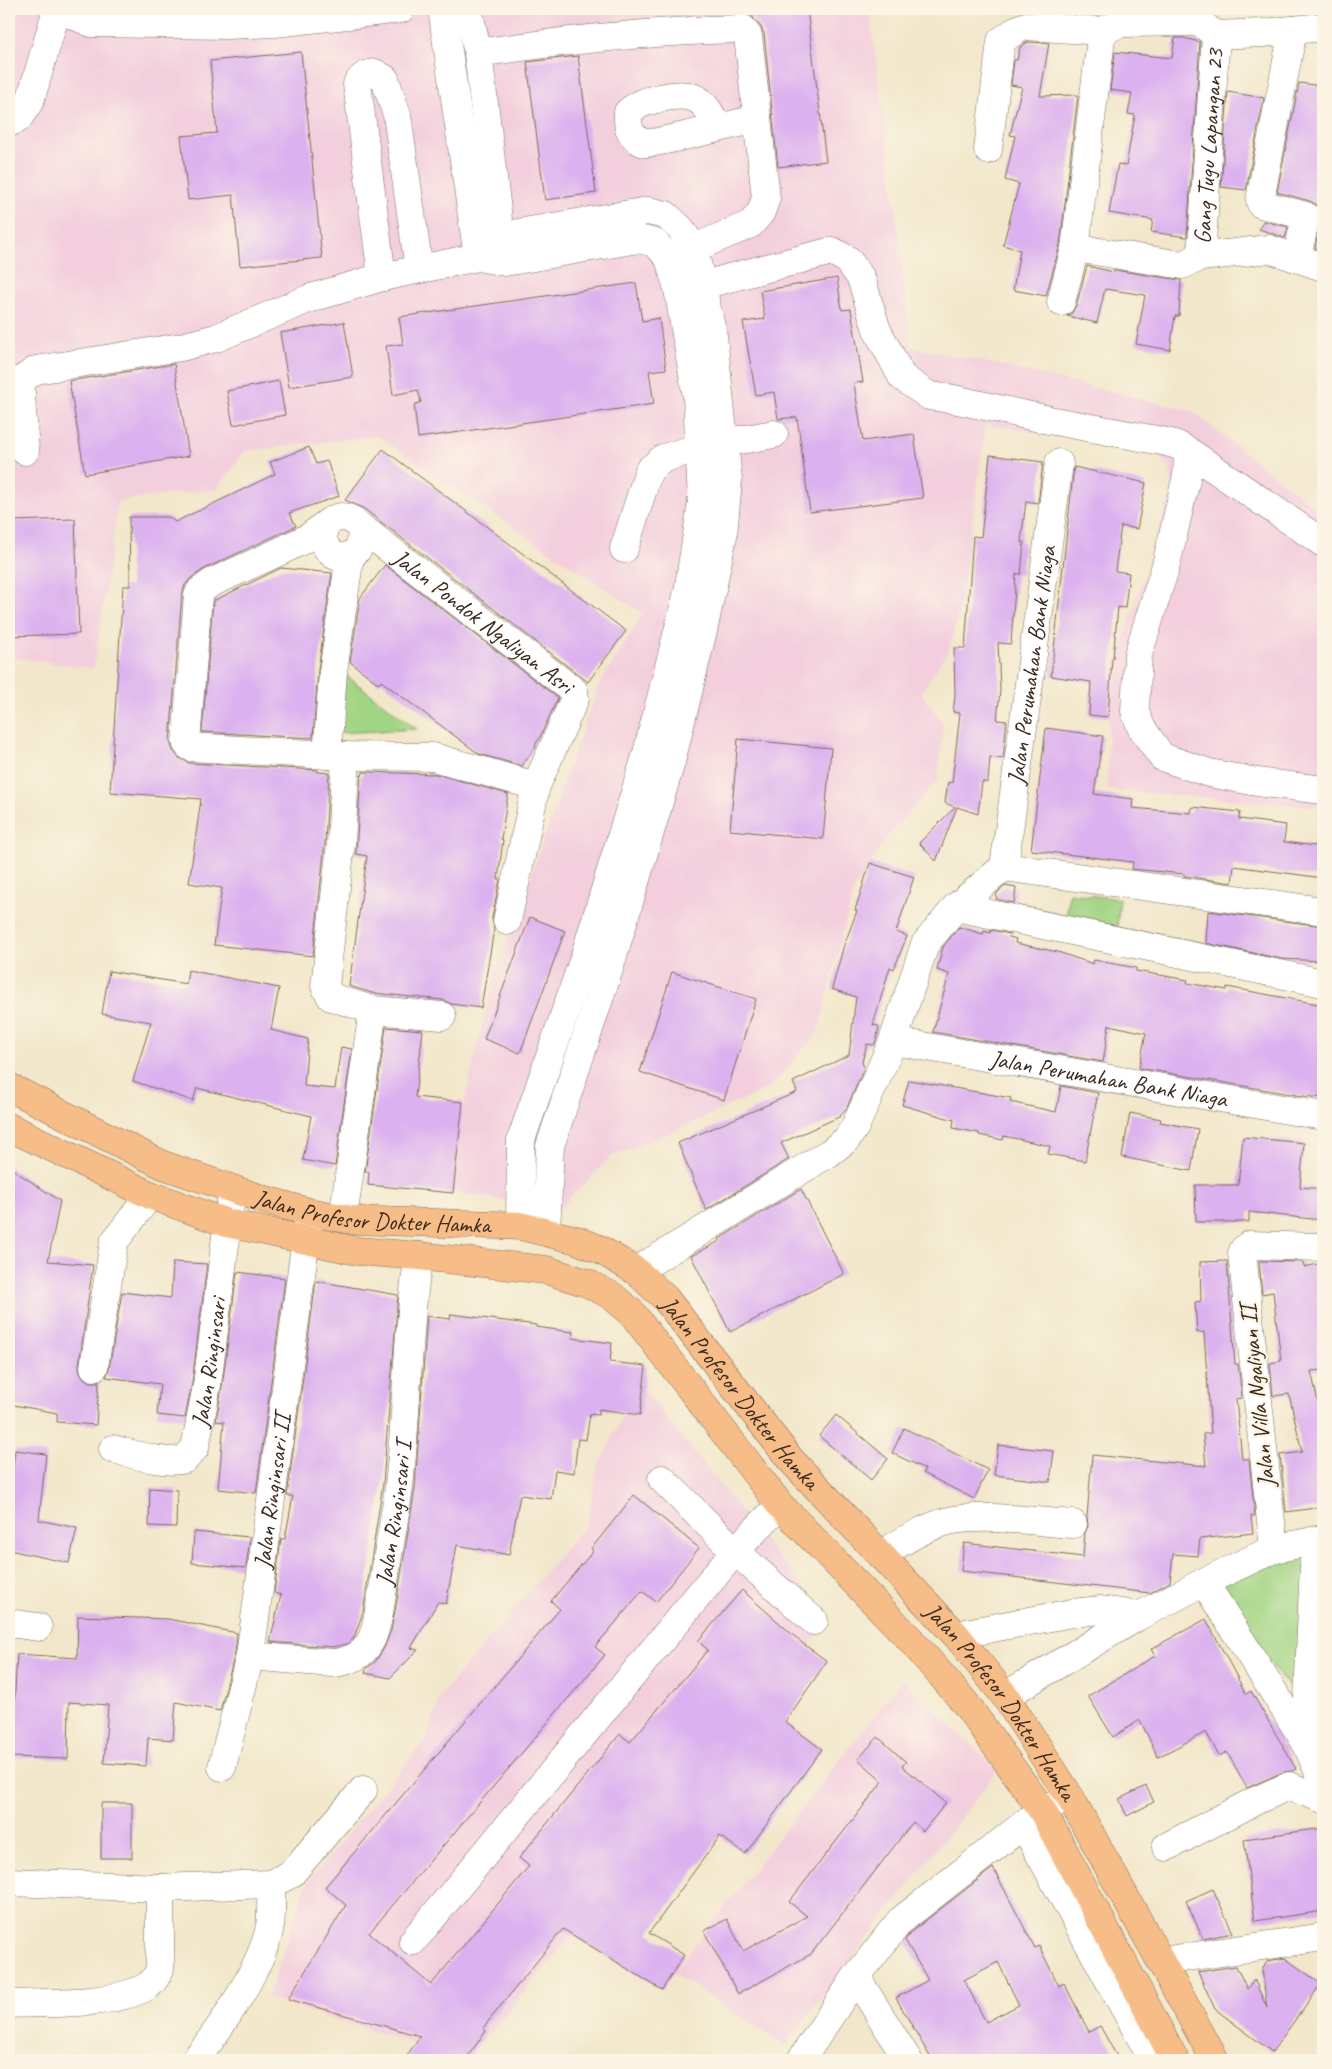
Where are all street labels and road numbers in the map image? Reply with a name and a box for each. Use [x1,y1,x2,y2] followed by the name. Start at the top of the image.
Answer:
[1187,46,1230,245] street label: Gang Tugu Lapangan 23
[386,542,582,702] street label: Jalan Pondok Ngaliyan Asri
[1000,543,1063,787] street label: Jalan Perumahan Bank Niaga
[987,1043,1231,1114] street label: Jalan Perumahan Bank Niaga
[249,1182,493,1240] street label: Jalan Profesor Dokter Hamka
[654,1289,827,1497] street label: Jalan Profesor Dokter Hamka
[184,1293,233,1431] street label: Jalan Ringinsari
[1232,1298,1282,1490] street label: Jalan Villa Ngaliyan II
[247,1406,298,1571] street label: Jalan Ringinsari II
[369,1435,419,1588] street label: Jalan Ringinsari I
[918,1596,1084,1808] street label: Jalan Profesor Dokter Hamka

